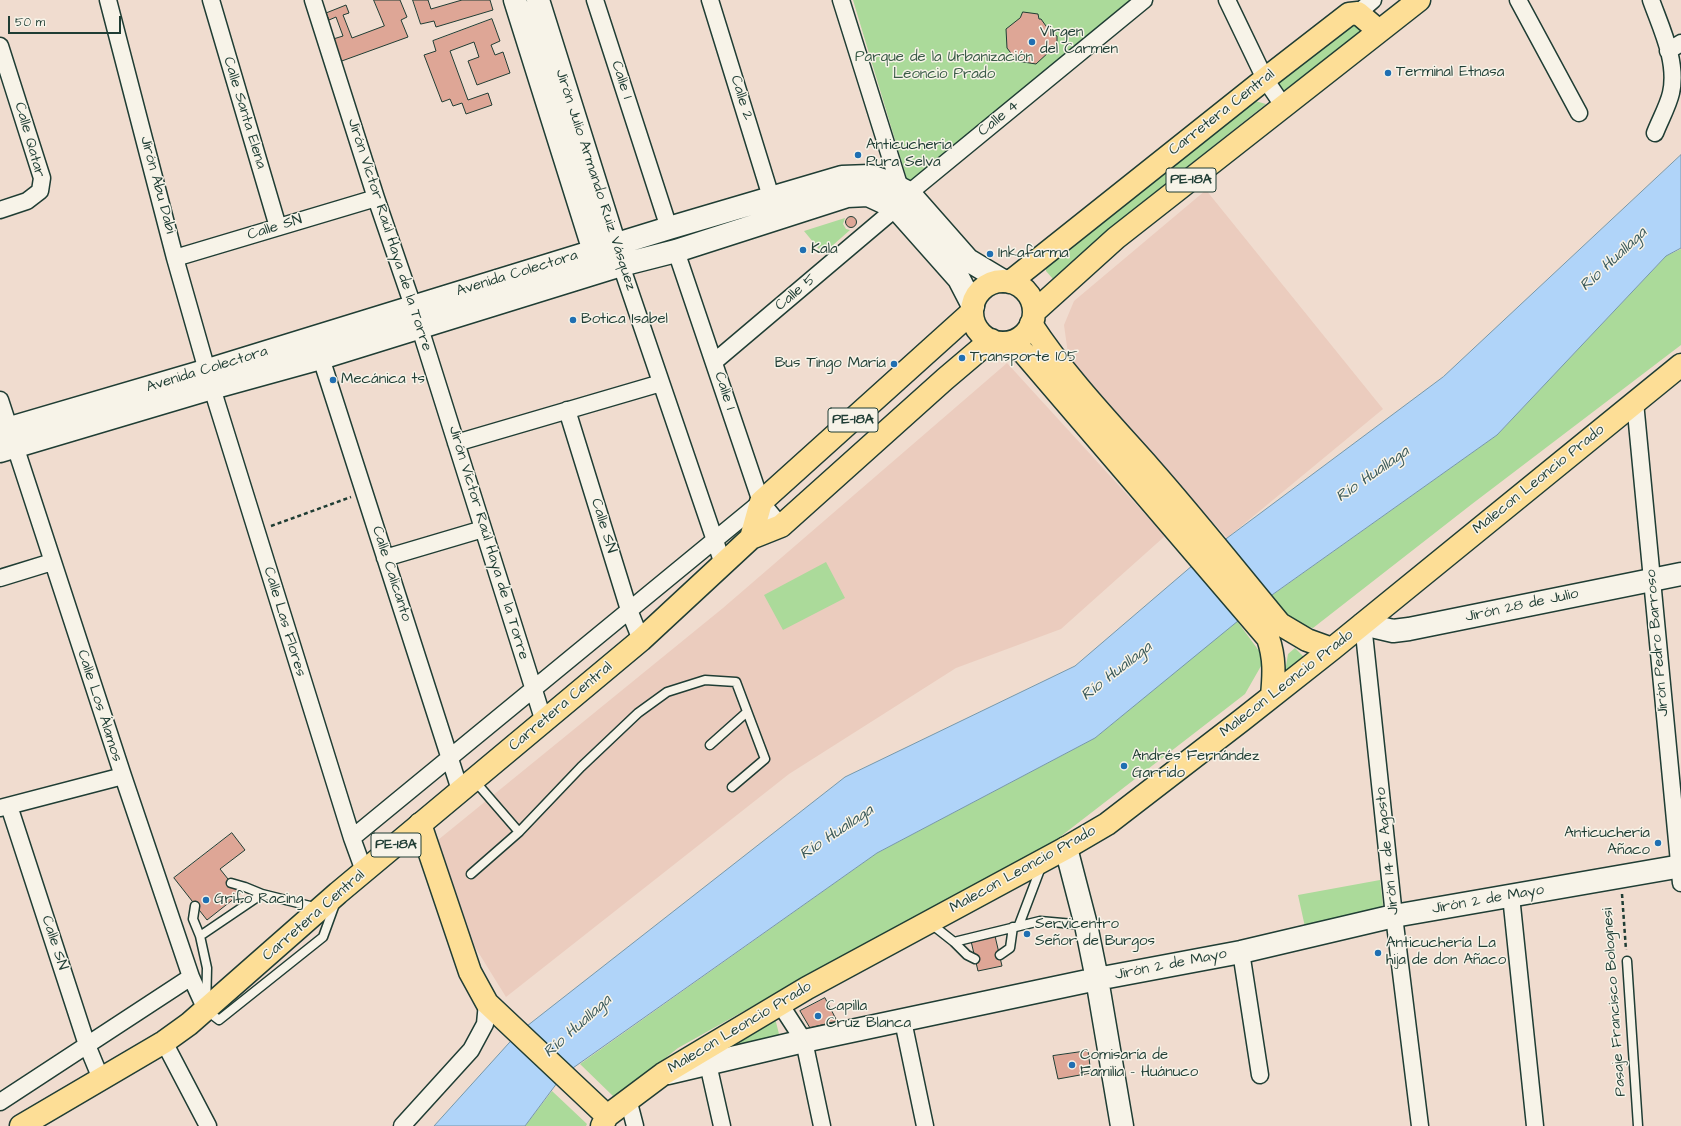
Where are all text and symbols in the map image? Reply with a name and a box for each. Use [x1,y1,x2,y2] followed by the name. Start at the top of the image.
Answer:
[10,8,123,34] scale bar
[15,14,45,31] text: 50 m
[1040,24,1118,59] place label: Virgen del Carmen
[1027,37,1037,47] marker: Virgen del Carmen
[855,49,1033,84] park label: Parque de la Urbanización Leoncio Prado
[218,55,270,171] street label: Calle Santa Elena
[606,59,636,101] street label: Calle 1
[1396,64,1504,82] place label: Terminal Etnasa
[1165,66,1279,160] street label: Carretera Central
[551,67,639,293] street label: Jirón Julio Armando Ruiz Vásquez
[1383,68,1393,78] marker: Terminal Etnasa
[726,74,756,122] street label: Calle 2
[975,97,1023,141] street label: Calle 4
[10,100,48,180] street label: Calle Qatar
[343,116,435,354] street label: Jirón Víctor Raúl Haya de la Torre
[135,134,179,236] street label: Jirón Abu Dabi
[866,137,952,172] place label: Anticucheria Pura Selva
[853,150,863,160] marker: Anticucheria Pura Selva
[1166,168,1216,192] road number: PE-18A
[246,211,304,245] street label: Calle SN
[1576,224,1652,296] water label: Río Huallaga
[811,241,838,259] place label: Kala
[798,245,808,255] marker: Kala
[998,245,1069,263] place label: Inkafarma
[454,247,580,301] street label: Avenida Colectora
[985,249,995,259] marker: Inkafarma
[772,271,820,315] street label: Calle 5
[581,311,668,329] place label: Botica Isabel
[568,315,578,325] marker: Botica Isabel
[144,343,270,397] street label: Avenida Colectora
[970,349,1078,367] place label: Transporte 105
[957,353,967,363] marker: Transporte 105
[775,355,886,373] place label: Bus Tingo María
[889,359,899,369] marker: Bus Tingo María
[709,370,739,412] street label: Calle 1
[341,371,425,389] place label: Mecánica ts
[328,375,338,385] marker: Mecánica ts
[828,408,878,432] road number: PE-18A
[1470,421,1608,539] street label: Malecon Leoncio Prado
[444,424,532,662] street label: Jirón Víctor Raúl Haya de la Torre
[1333,443,1413,507] water label: Río Huallaga
[586,497,620,555] street label: Calle SN
[367,524,415,624] street label: Calle Calicanto
[259,565,309,679] street label: Calle Las Flores
[1643,569,1673,717] street label: Jirón Pedro Barroso
[1464,585,1580,627] street label: Jirón 28 de Julio
[1217,626,1357,742] street label: Malecon Leoncio Prado
[1078,638,1156,706] water label: Río Huallaga
[72,648,126,764] street label: Calle Los Álamos
[506,658,616,756] street label: Carretera Central
[1132,748,1259,783] place label: Andrés Fernández Garrido
[1119,761,1129,771] marker: Andrés Fernández Garrido
[1372,786,1404,916] street label: Jirón 14 de Agosto
[797,801,877,865] water label: Río Huallaga
[947,822,1099,918] street label: Malecon Leoncio Prado
[1564,825,1650,860] place label: Anticuchería Añaco
[371,833,421,857] road number: PE-18A
[1653,838,1663,848] marker: Anticuchería Añaco
[259,867,369,965] street label: Carretera Central
[1431,881,1545,919] street label: Jirón 2 de Mayo
[214,891,304,909] place label: Grifo Racing
[201,895,211,905] marker: Grifo Racing
[1599,907,1631,1097] street label: Pasaje Francisco Bolognesi
[37,914,71,972] street label: Calle SN
[1035,916,1155,951] place label: Servicentro Señor de Burgos
[1022,929,1032,939] marker: Servicentro Señor de Burgos
[1386,935,1506,970] place label: Anticuchería La hija de don Añaco
[1114,945,1228,985] street label: Jirón 2 de Mayo
[1373,948,1383,958] marker: Anticuchería La hija de don Añaco
[665,978,815,1078] street label: Malecon Leoncio Prado
[540,992,616,1062] water label: Río Huallaga
[826,998,911,1033] place label: Capilla Cruz Blanca
[813,1011,823,1021] marker: Capilla Cruz Blanca
[1080,1047,1198,1082] place label: Comisaría de Familia - Huánuco
[1067,1060,1077,1070] marker: Comisaría de Familia - Huánuco

